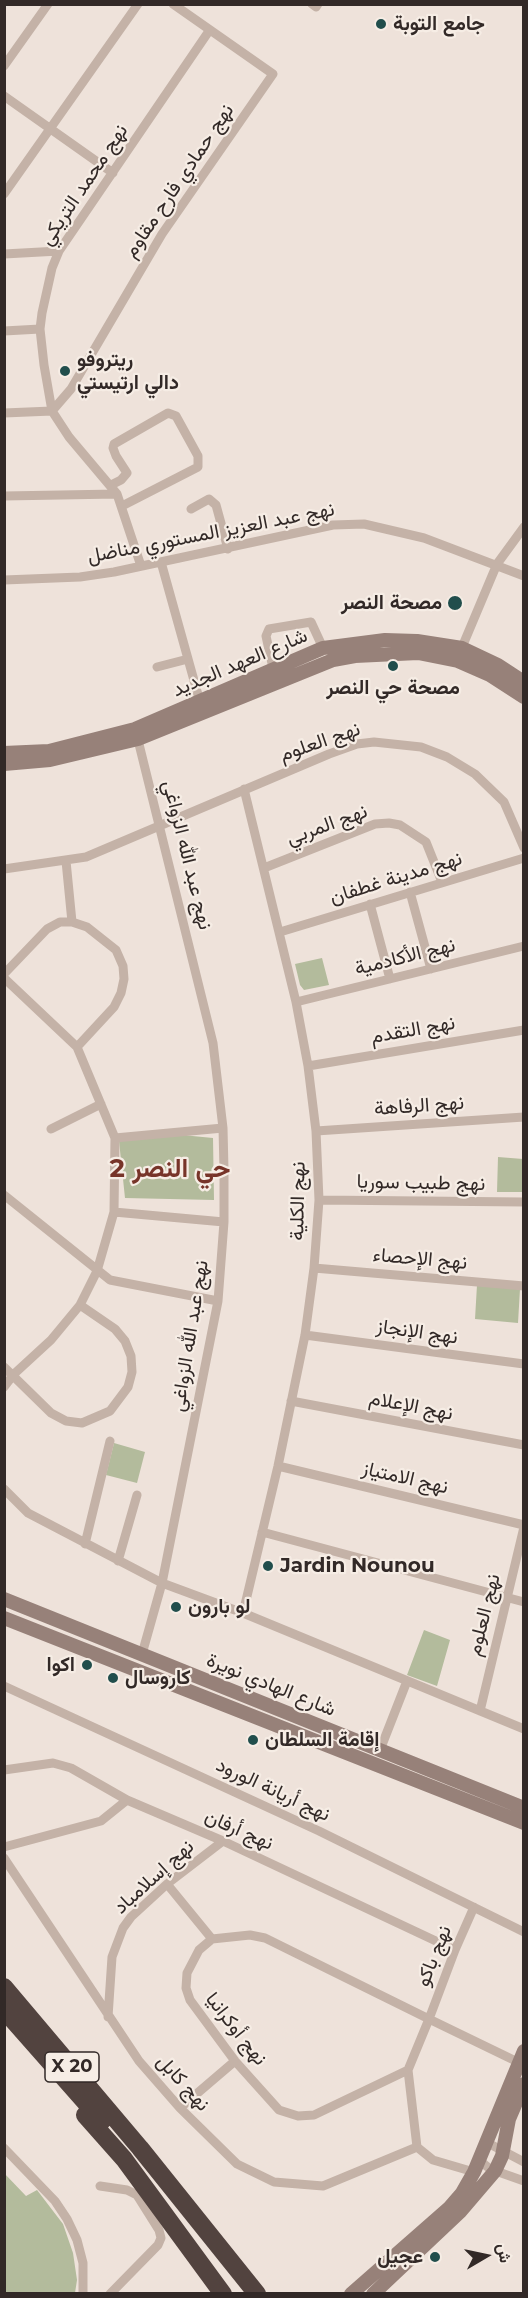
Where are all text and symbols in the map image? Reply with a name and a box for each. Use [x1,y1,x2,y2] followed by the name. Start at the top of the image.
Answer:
[393,12,485,36] place label: جامع التوبة
[374,17,388,31] marker: جامع التوبة
[119,100,239,262] street label: نهج حمادي فارح مقاوم
[35,120,133,250] street label: نهج محمد التريكي
[77,348,179,395] place label: ريتروفو دالي ارتيستي
[58,364,72,378] marker: ريتروفو دالي ارتيستي
[85,497,337,569] street label: نهج عبد العزيز المستوري مناضل
[341,591,442,615] place label: مصحة النصر
[446,594,464,612] marker: مصحة النصر
[169,624,311,702] street label: شارع العهد الجديد
[386,659,400,673] marker: مصحة حي النصر
[326,676,460,700] place label: مصحة حي النصر
[277,717,363,767] street label: نهج العلوم
[157,778,217,932] street label: نهج عبد الله الزواغي
[283,799,371,851] street label: نهج المربي
[327,846,465,910] street label: نهج مدينة غطفان
[352,933,458,981] street label: نهج الأكادمية
[369,1011,457,1049] street label: نهج التقدم
[373,1091,465,1121] street label: نهج الرفاهة
[110,1153,230,1185] district label: حي النصر 2
[285,1161,311,1241] street label: نهج الكلية
[356,1170,486,1196] street label: نهج طبيب سوريا
[372,1243,468,1275] street label: نهج الإحصاء
[166,1259,214,1413] street label: نهج عبد الله الزواغي
[375,1314,459,1350] street label: نهج الإنجاز
[367,1386,455,1426] street label: نهج الإعلام
[360,1456,450,1500] street label: نهج الامتياز
[280,1554,435,1578] place label: Jardin Nounou
[261,1559,275,1573] marker: Jardin Nounou
[462,1572,506,1658] street label: نهج العلوم
[188,1595,250,1619] place label: لو بارون
[169,1600,183,1614] marker: لو بارون
[203,1648,339,1722] street label: شارع الهادي نويرة
[47,1653,75,1677] place label: اكوا
[80,1658,94,1672] marker: اكوا
[125,1666,191,1690] place label: كاروسال
[106,1671,120,1685] marker: كاروسال
[265,1728,380,1752] place label: إقامة السلطان
[246,1733,260,1747] marker: إقامة السلطان
[212,1753,334,1827] street label: نهج أريانة الورود
[201,1804,277,1856] street label: نهج أرفان
[109,1835,199,1919] street label: نهج إسلامباد
[411,1922,457,1990] street label: نهج باكو
[200,1988,272,2070] street label: نهج أوكرانيا
[151,2050,215,2116] street label: نهج كابل
[45,2052,99,2082] road number: X 20
[456,2226,516,2286] north arrow
[493,2242,515,2264] text: ش
[377,2245,423,2269] place label: عجيل
[428,2250,442,2264] marker: عجيل

